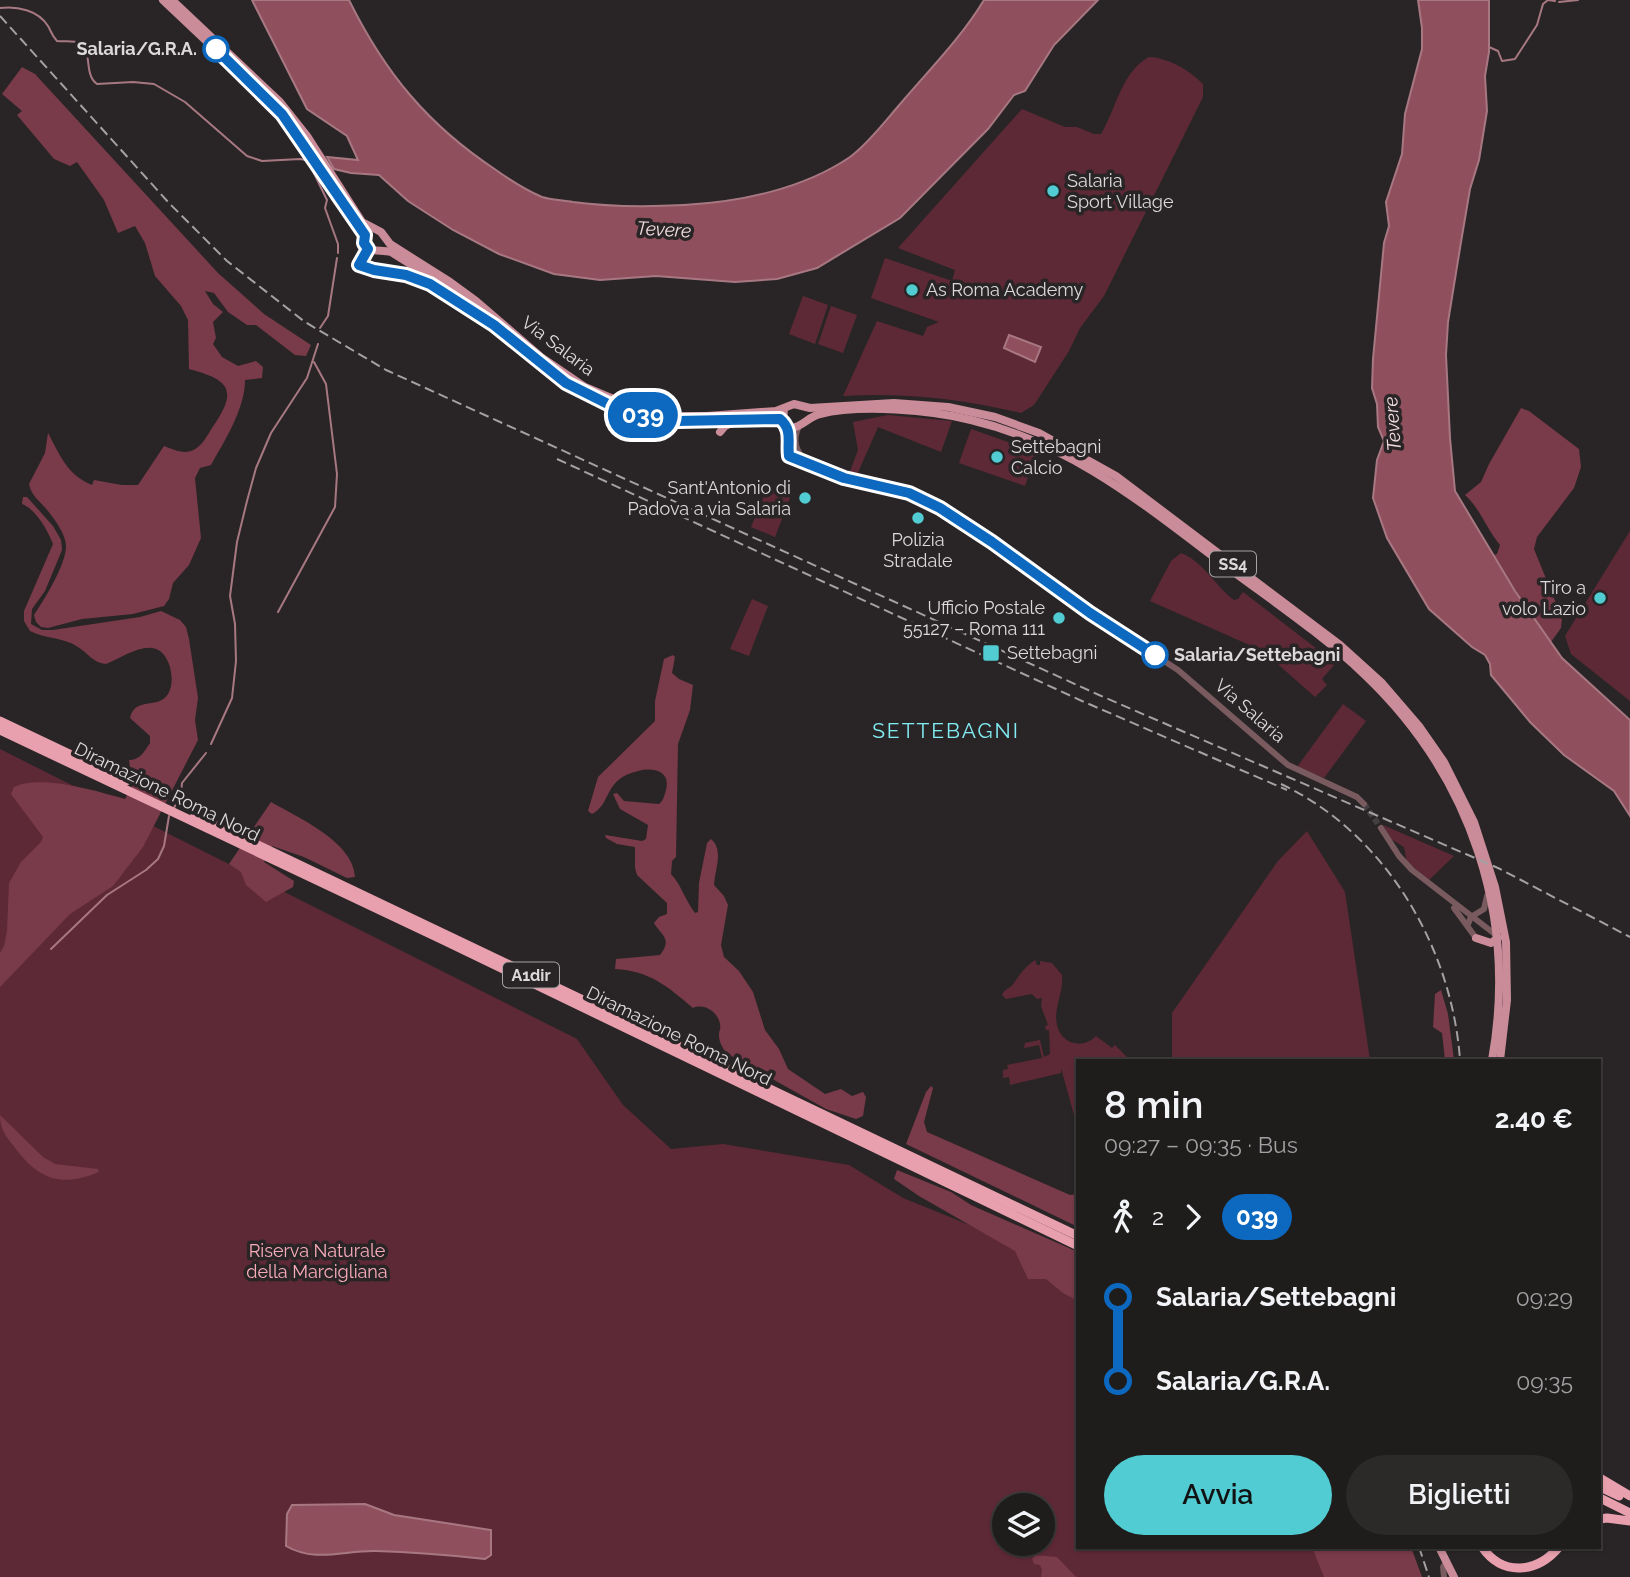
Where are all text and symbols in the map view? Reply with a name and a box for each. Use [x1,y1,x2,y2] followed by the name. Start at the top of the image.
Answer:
[203,36,229,62] marker: Salaria/G.R.A.
[76,38,197,59] place label: Salaria/G.R.A.
[1067,170,1174,212] place label: Salaria Sport Village
[1045,183,1061,199] marker: Salaria Sport Village
[636,217,692,241] water label: Tevere
[926,279,1084,300] place label: As Roma Academy
[904,282,920,298] marker: As Roma Academy
[518,311,599,380] street label: Via Salaria
[603,392,683,438] line badge: 039
[1379,396,1405,452] water label: Tevere
[622,400,664,429] text: 039
[1011,436,1101,478] place label: Settebagni Calcio
[989,449,1005,465] marker: Settebagni Calcio
[627,477,791,519] place label: Sant'Antonio di Padova a via Salaria
[797,490,813,506] marker: Sant'Antonio di Padova a via Salaria
[910,510,926,526] marker: Polizia Stradale
[883,529,953,571] place label: Polizia Stradale
[1210,552,1256,576] road number: SS4
[1502,577,1586,619] place label: Tiro a volo Lazio
[1592,590,1608,606] marker: Tiro a volo Lazio
[903,597,1045,639] place label: Ufficio Postale 55127 – Roma 111
[1051,610,1067,626] marker: Ufficio Postale 55127 – Roma 111
[1007,642,1097,663] place label: Settebagni
[1142,642,1168,668] marker: Salaria/Settebagni
[981,643,1001,663] marker: Settebagni
[1174,644,1340,665] place label: Salaria/Settebagni
[1211,674,1290,747] street label: Via Salaria
[872,718,1020,743] district label: SETTEBAGNI
[71,738,263,846] street label: Diramazione Roma Nord
[503,962,559,987] road number: A1dir
[583,982,775,1090] street label: Diramazione Roma Nord
[1104,1082,1203,1127] text: 8 min
[1495,1104,1573,1134] text: 2.40 €
[1104,1131,1298,1158] text: 09:27 – 09:35 · Bus
[1104,1198,1142,1236] icon: walk
[1174,1198,1212,1236] icon: forward
[1236,1202,1278,1231] text: 039
[1152,1203,1164,1230] text: 2
[246,1240,388,1282] park label: Riserva Naturale della Marcigliana
[1156,1282,1396,1312] text: Salaria/Settebagni
[1516,1284,1573,1311] text: 09:29
[1156,1366,1330,1396] text: Salaria/G.R.A.
[1516,1368,1573,1395] text: 09:35
[1104,1455,1332,1535] button: Avvia
[1346,1455,1573,1535] button: Biglietti
[992,1493,1055,1556] map controls
[992,1493,1055,1556] button: layers

